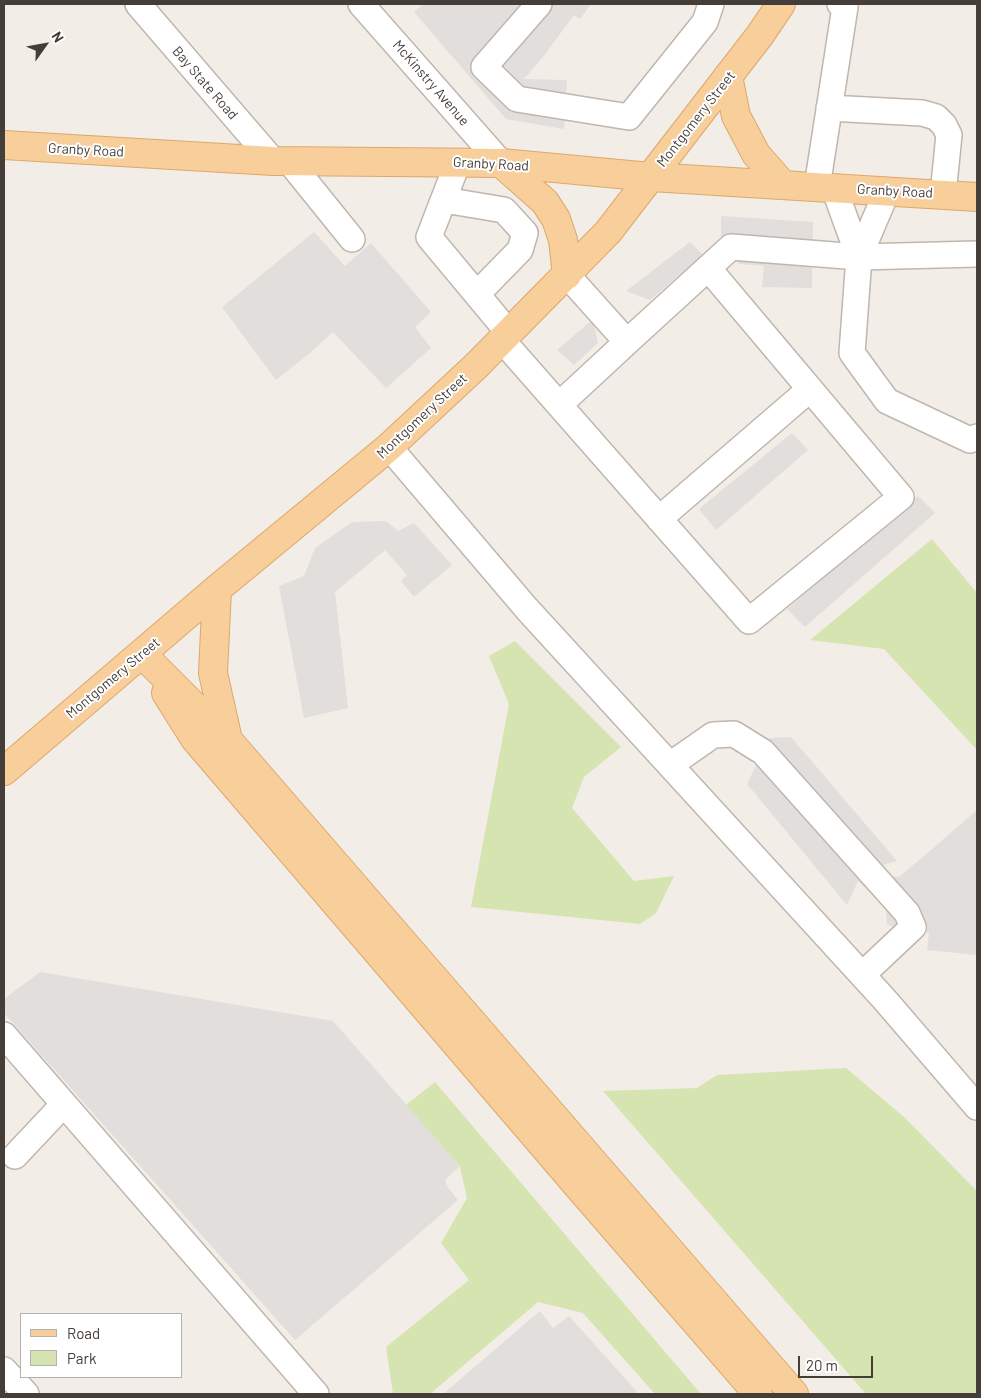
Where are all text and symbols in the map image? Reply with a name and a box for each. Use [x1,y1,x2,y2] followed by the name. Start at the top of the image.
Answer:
[20,20,70,70] north arrow
[48,28,68,45] text: N
[389,37,473,129] street label: McKinstry Avenue
[169,43,241,123] street label: Bay State Road
[653,68,739,170] street label: Montgomery Street
[48,140,124,160] street label: Granby Road
[453,154,529,174] street label: Granby Road
[857,181,933,201] street label: Granby Road
[373,370,471,462] street label: Montgomery Street
[63,634,163,722] street label: Montgomery Street
[20,1313,182,1378] legend
[67,1324,100,1342] text: Road
[801,1346,876,1378] scale bar
[67,1349,96,1367] text: Park
[806,1356,838,1374] text: 20 m

